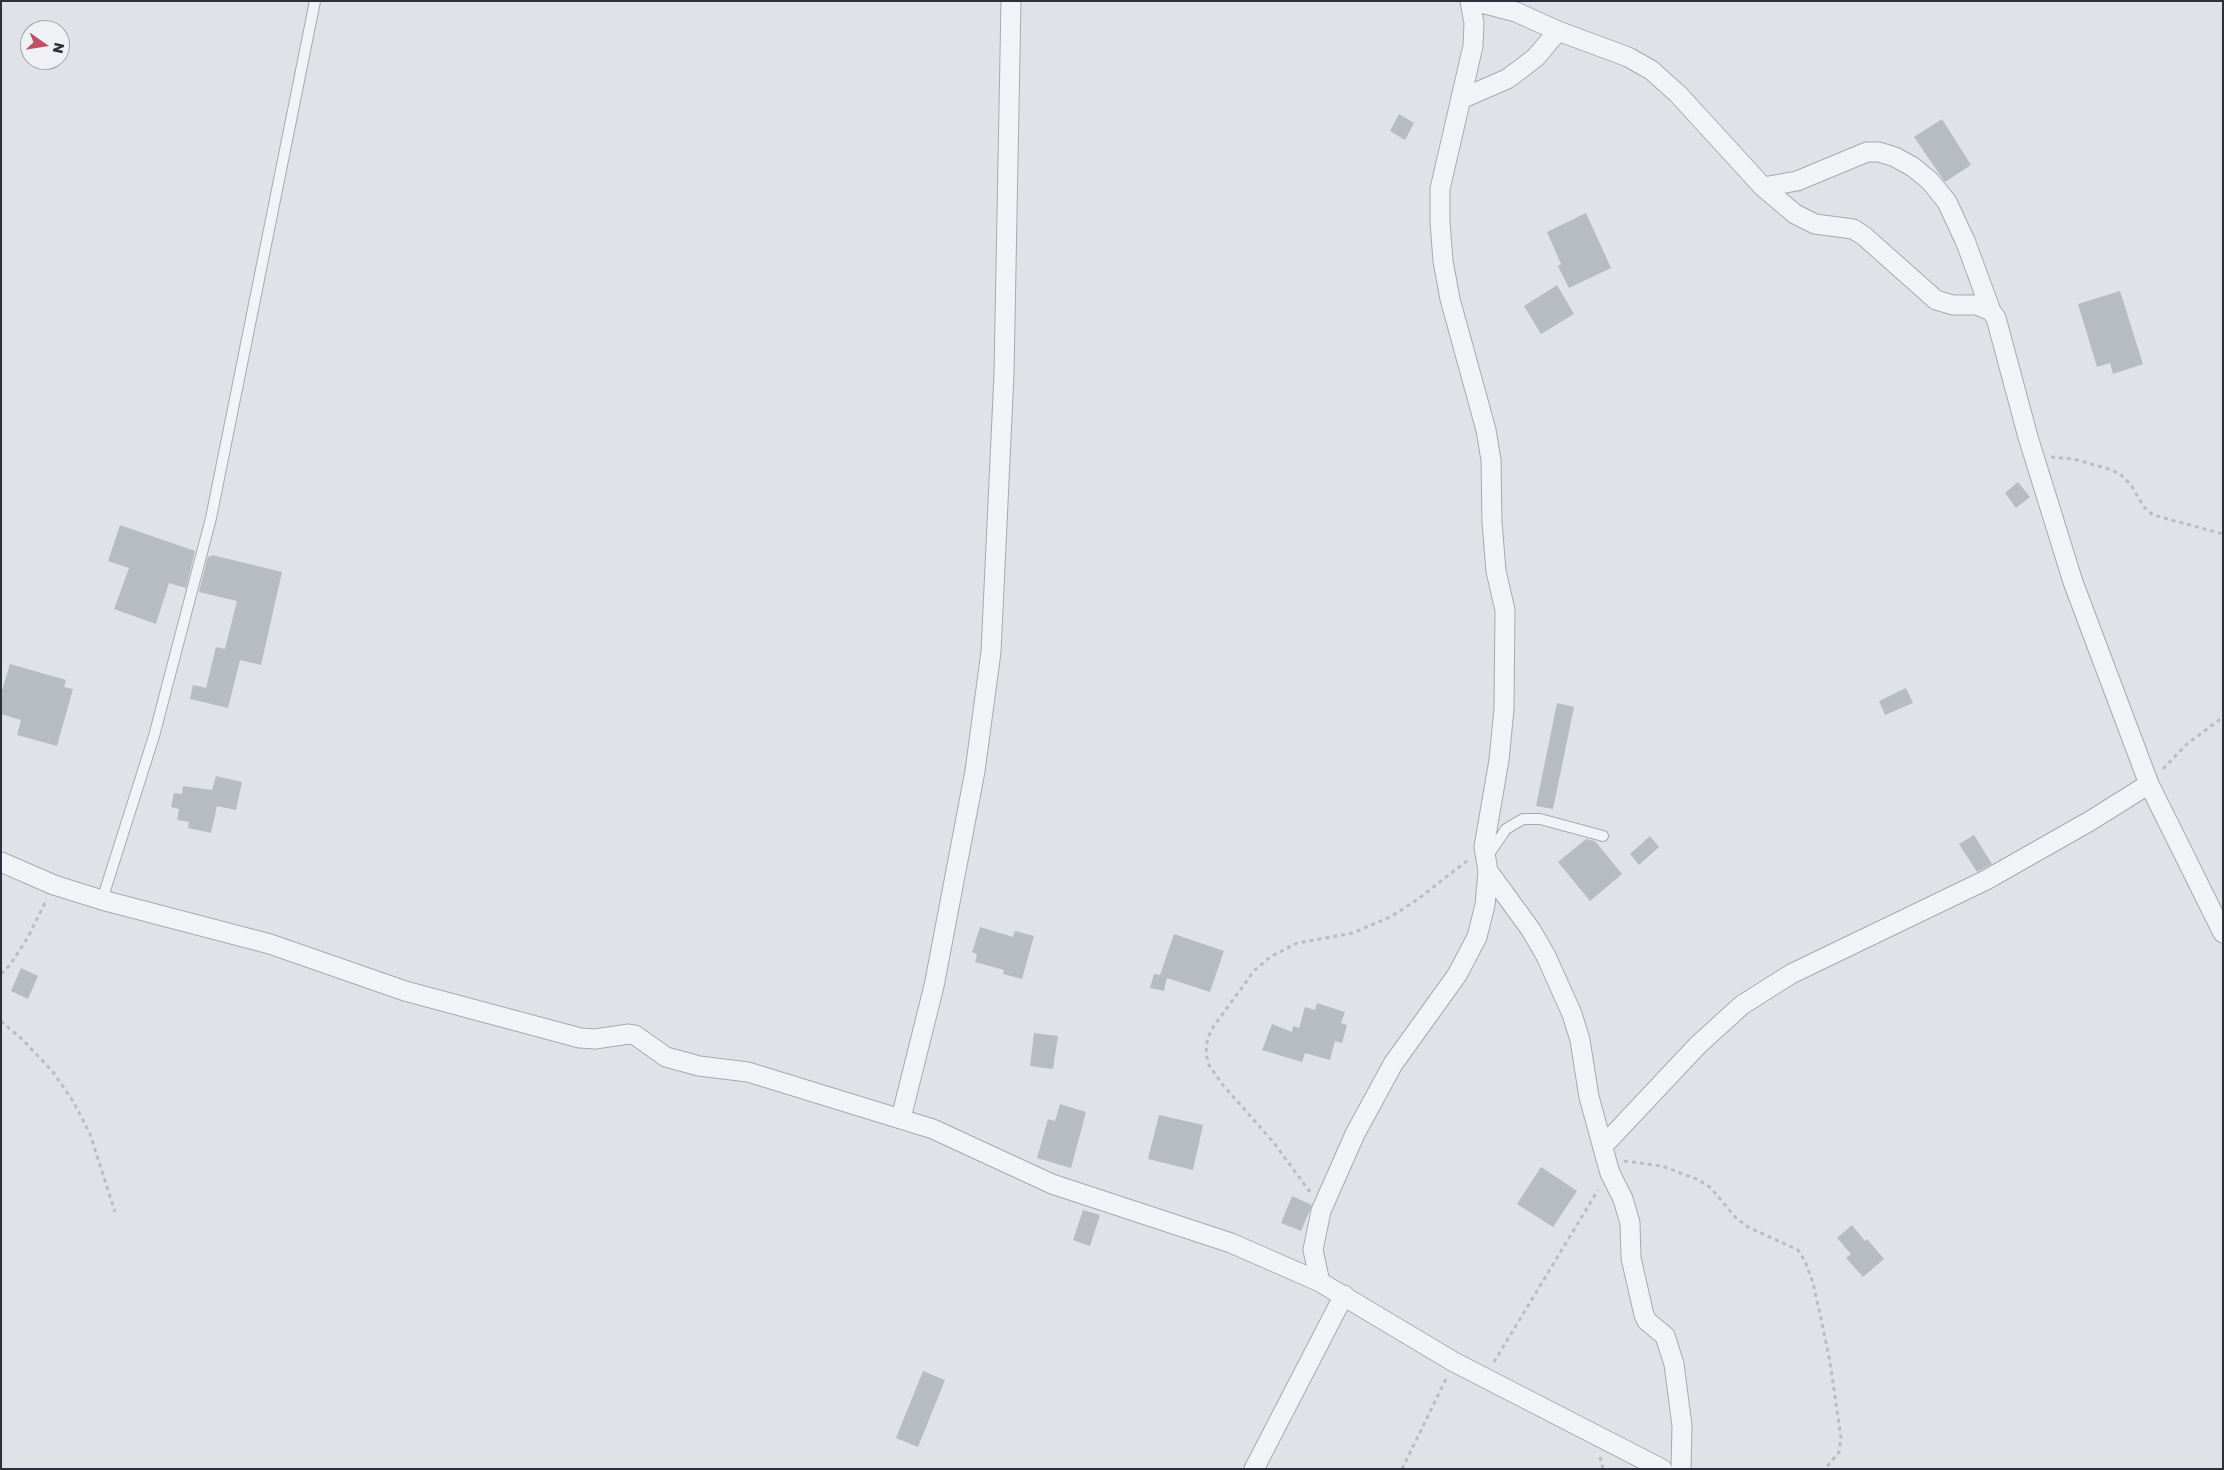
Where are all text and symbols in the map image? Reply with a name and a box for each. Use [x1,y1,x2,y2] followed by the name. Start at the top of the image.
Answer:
[20,20,70,70] north arrow
[50,41,69,55] text: N

